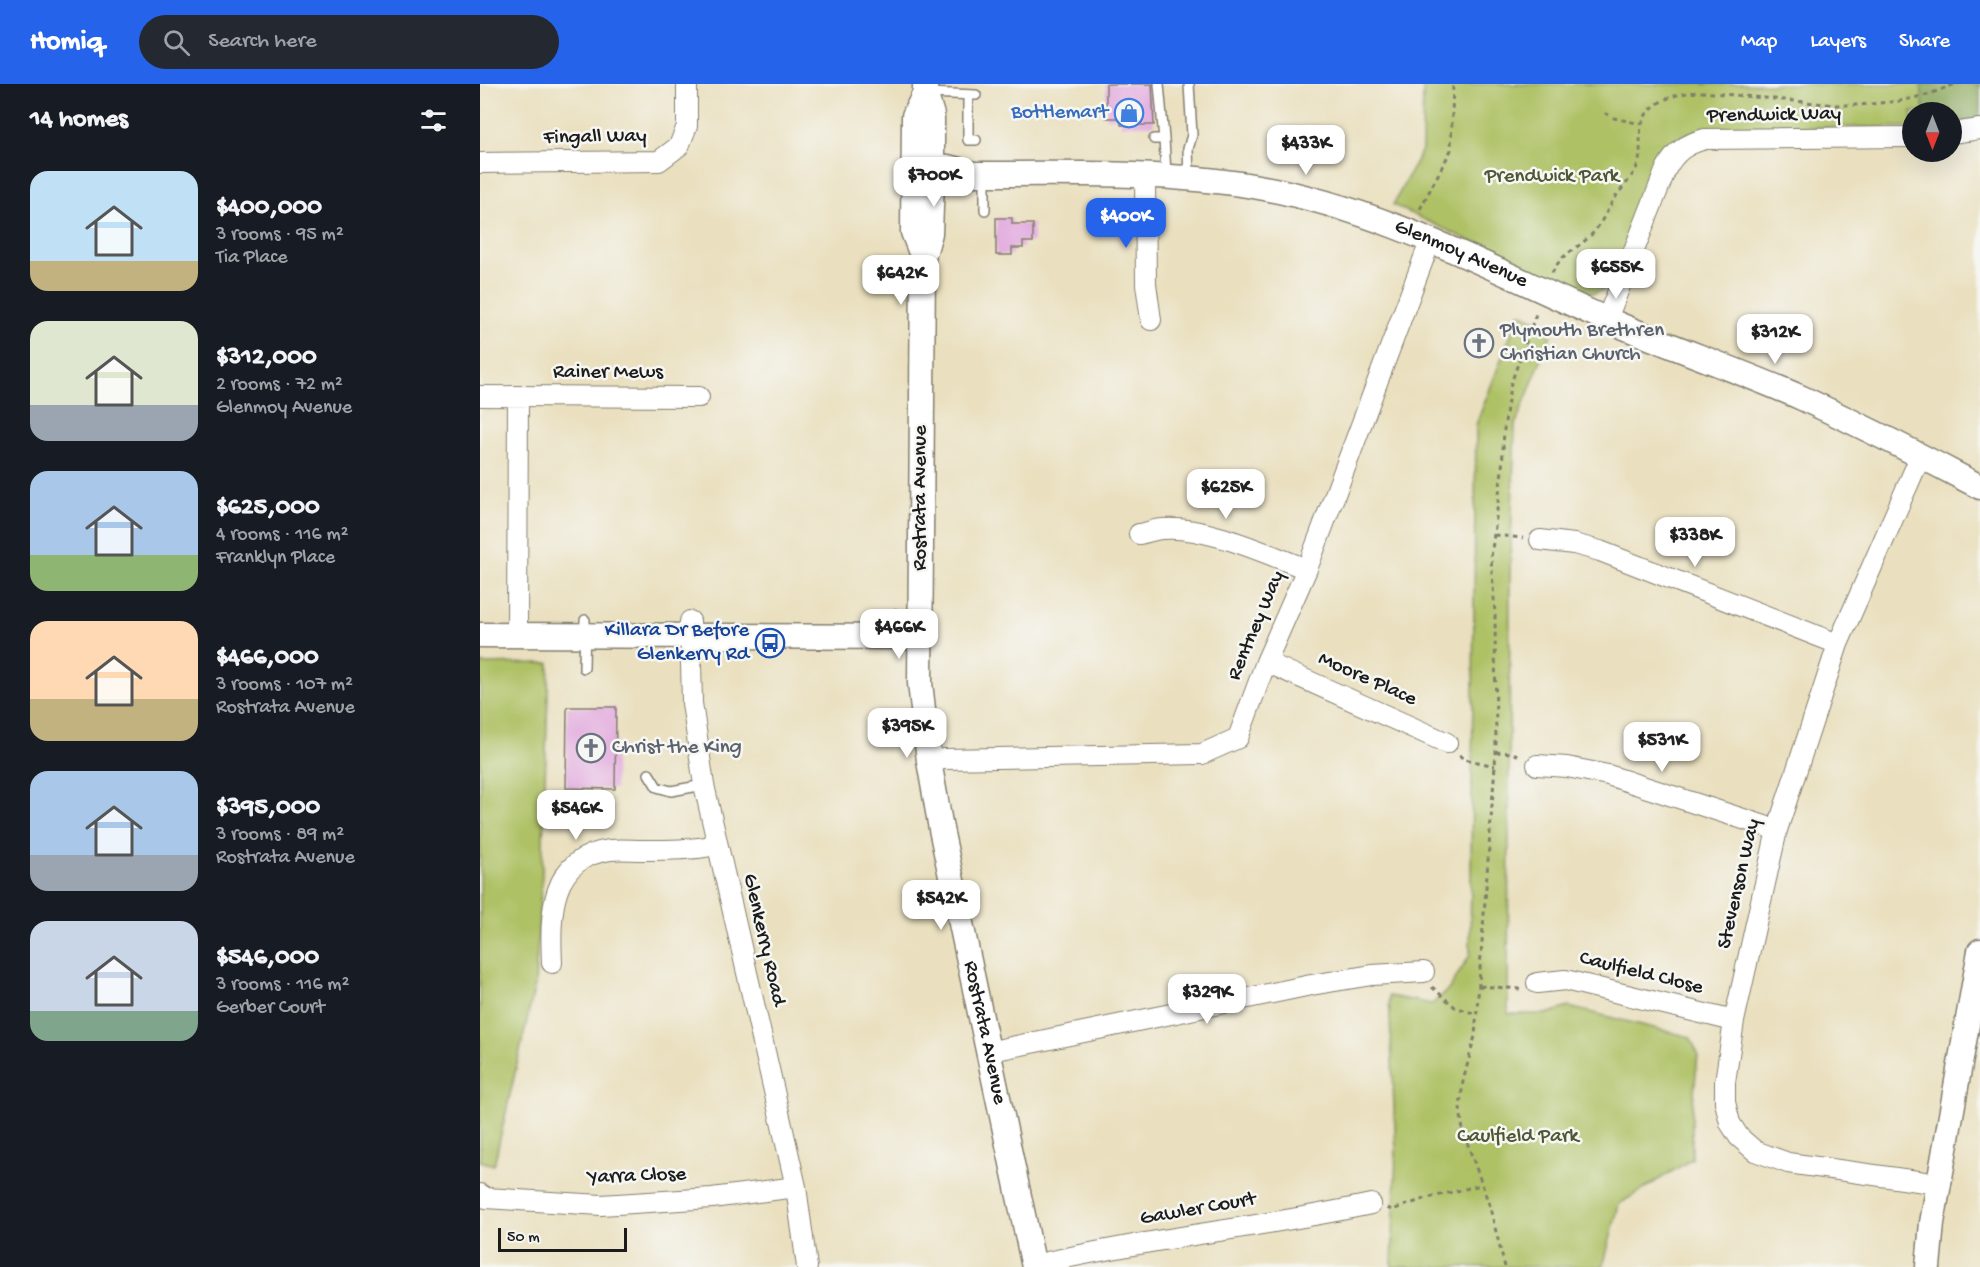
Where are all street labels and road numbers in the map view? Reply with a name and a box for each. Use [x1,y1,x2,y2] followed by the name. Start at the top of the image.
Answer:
[1706,102,1841,130] street label: Prendwick Way
[542,125,647,151] street label: Fingall Way
[1391,215,1533,295] street label: Glenmoy Avenue
[553,361,664,386] street label: Rainer Mews
[909,424,934,571] street label: Rostrata Avenue
[1223,568,1291,684] street label: Rentney Way
[1314,647,1421,713] street label: Moore Place
[1713,817,1767,951] street label: Stevenson Way
[736,871,791,1010] street label: Glenkerry Road
[1576,947,1707,1002] street label: Caulfield Close
[957,959,1012,1108] street label: Rostrata Avenue
[585,1163,688,1191] street label: Yarra Close
[1138,1187,1260,1232] street label: Gawler Court

